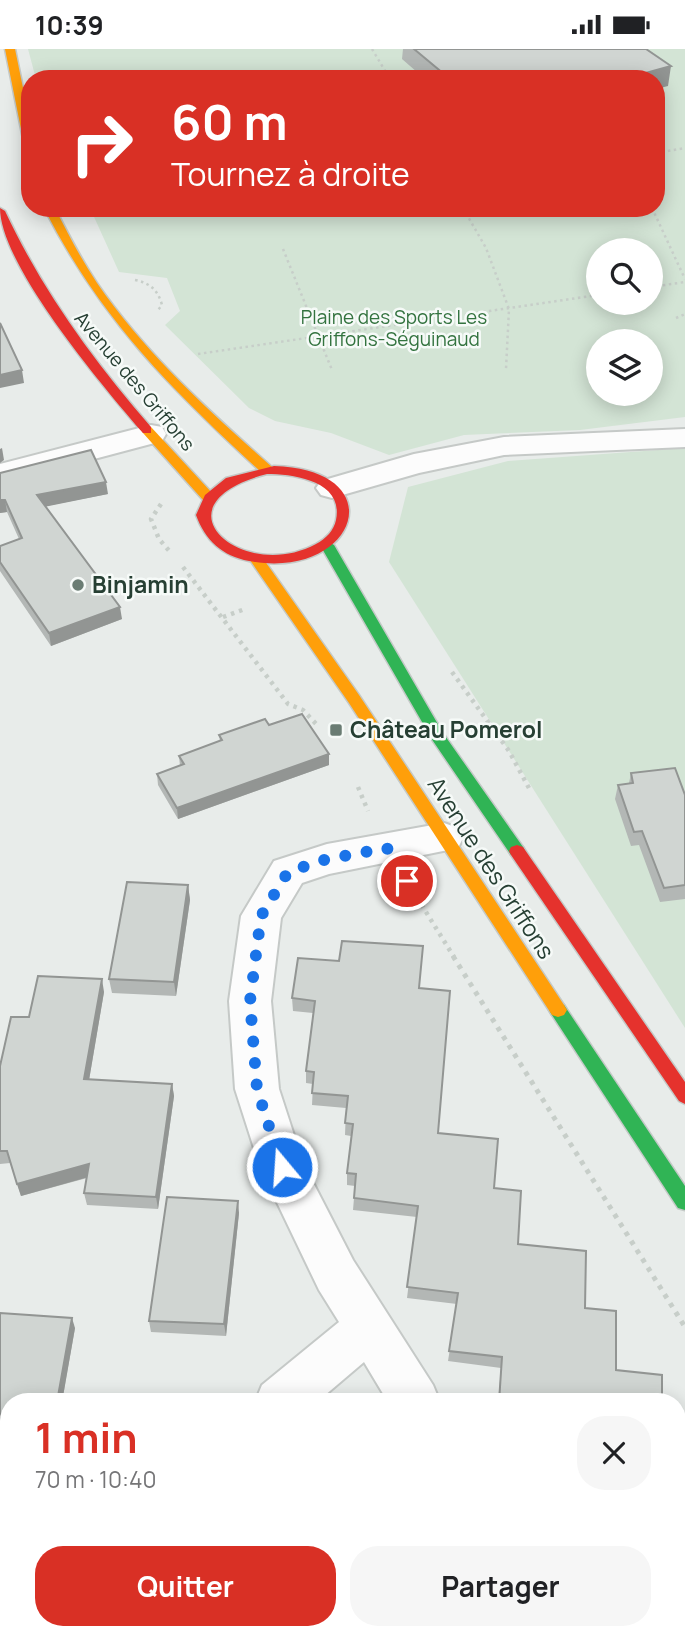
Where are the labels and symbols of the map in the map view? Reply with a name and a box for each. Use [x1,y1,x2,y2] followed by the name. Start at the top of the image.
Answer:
[301,304,487,352] park label: Plaine des Sports Les Griffons-Séguinaud
[69,306,201,456] street label: Avenue des Griffons
[92,568,189,600] place label: Binjamin
[70,577,86,593] marker: Binjamin
[350,713,542,745] place label: Château Pomerol
[328,722,344,738] marker: Château Pomerol
[421,770,563,965] street label: Avenue des Griffons
[377,851,437,911] pin
[245,1130,319,1204] position arrow

